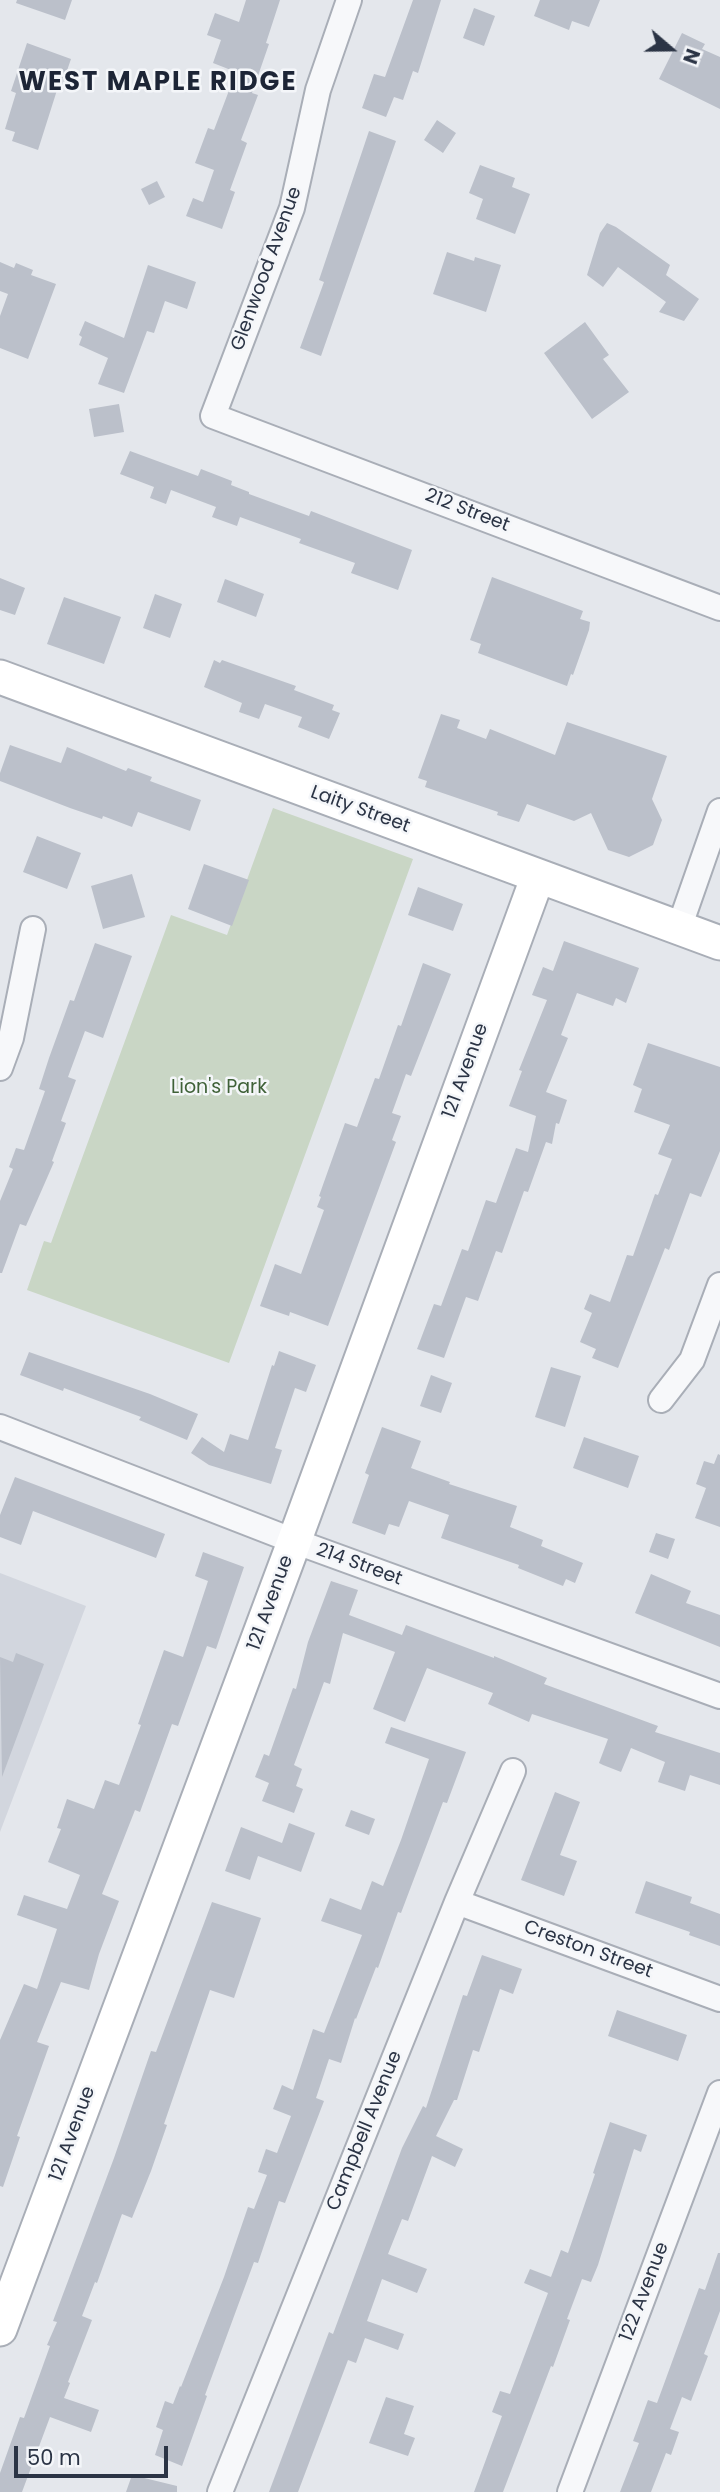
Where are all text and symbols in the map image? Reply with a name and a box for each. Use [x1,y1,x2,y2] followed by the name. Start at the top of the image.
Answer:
[636,14,706,84] north arrow
[676,45,706,68] text: N
[21,67,295,99] district label: WEST MAPLE RIDGE
[227,184,307,354] street label: Glenwood Avenue
[422,484,512,538] street label: 212 Street
[307,781,413,839] street label: Laity Street
[438,1020,494,1122] street label: 121 Avenue
[171,1077,267,1099] park label: Lion's Park
[313,1539,405,1591] street label: 214 Street
[243,1552,299,1654] street label: 121 Avenue
[520,1916,656,1984] street label: Creston Street
[323,2048,407,2214] street label: Campbell Avenue
[45,2083,101,2185] street label: 121 Avenue
[616,2239,674,2345] street label: 122 Avenue
[18,2432,172,2476] scale bar
[27,2443,81,2472] text: 50 m

